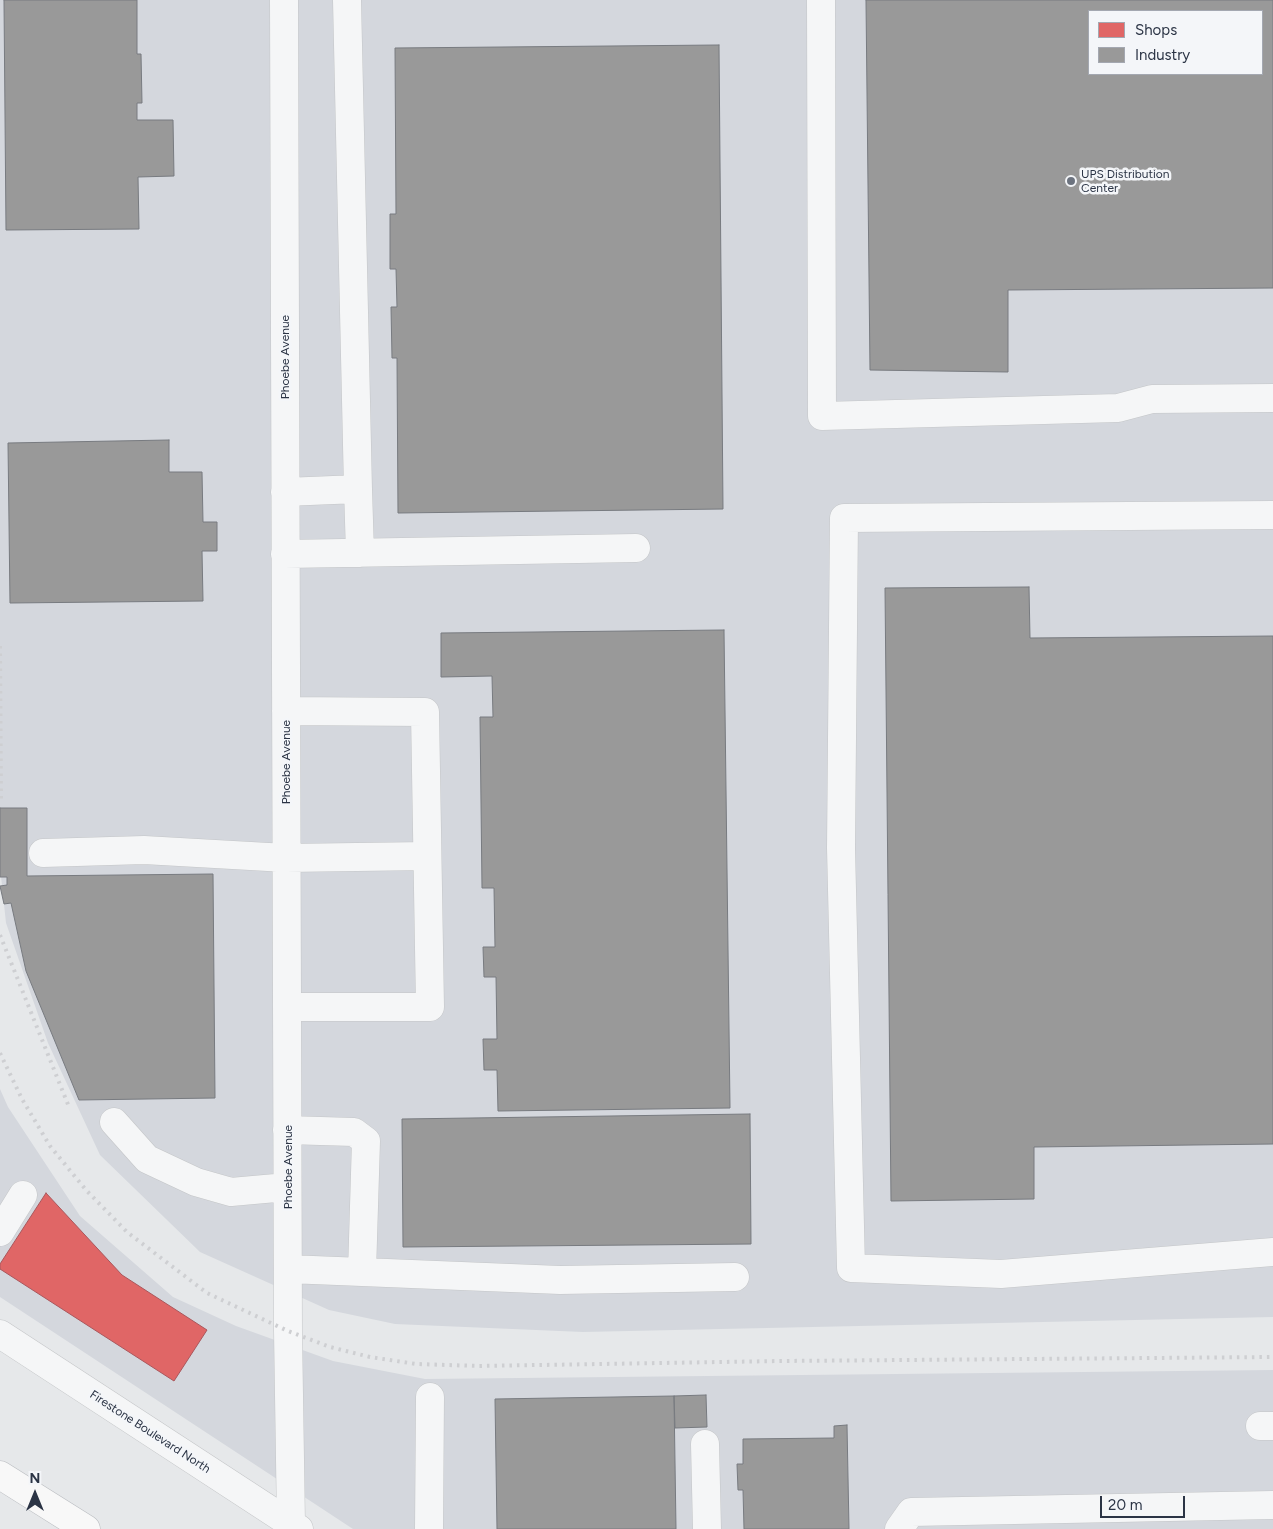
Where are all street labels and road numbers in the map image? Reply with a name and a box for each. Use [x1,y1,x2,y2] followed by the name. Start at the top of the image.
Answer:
[278,315,292,399] street label: Phoebe Avenue
[279,720,293,804] street label: Phoebe Avenue
[281,1125,295,1209] street label: Phoebe Avenue
[87,1388,213,1476] street label: Firestone Boulevard North

